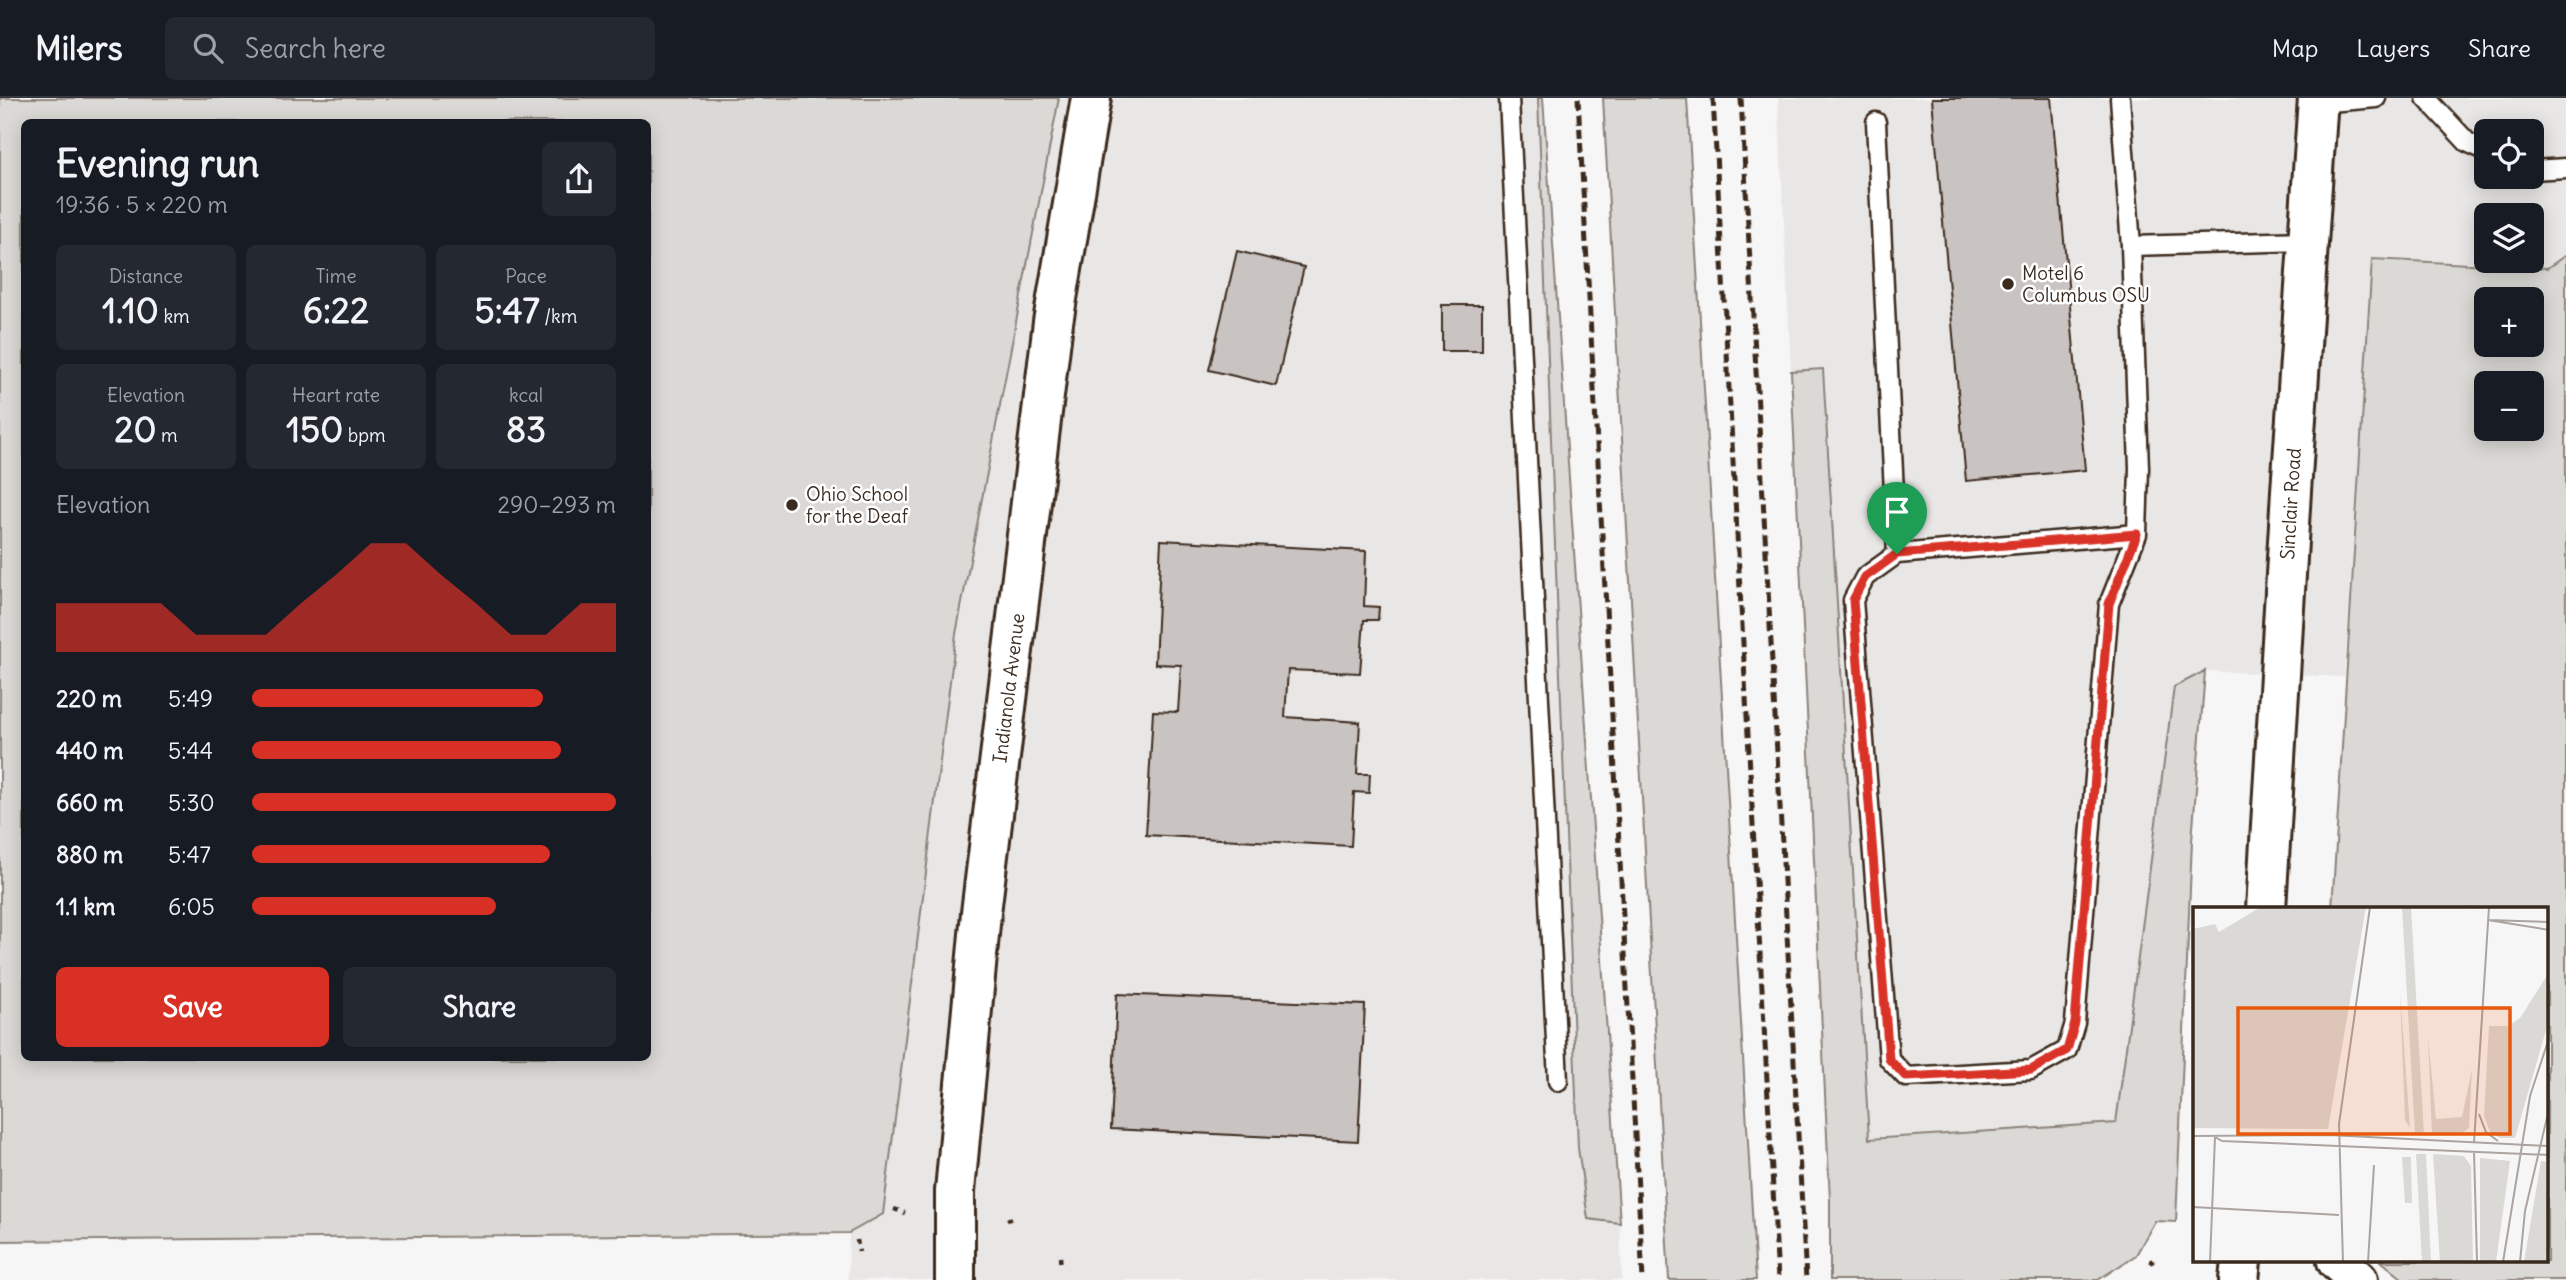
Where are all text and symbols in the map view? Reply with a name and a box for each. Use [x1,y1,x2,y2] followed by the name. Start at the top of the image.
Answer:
[165,17,655,80] search box
[35,27,123,69] text: Milers
[189,29,227,67] icon: search
[245,32,386,65] text: Search here
[2272,33,2318,63] text: Map
[2356,33,2430,63] text: Layers
[2468,33,2531,63] text: Share
[2474,119,2544,441] map controls
[2474,119,2544,189] button: locate
[56,140,259,187] text: Evening run
[542,142,616,216] button: share
[56,190,228,219] text: 19:36 · 5 × 220 m
[2474,203,2544,273] button: layers
[2022,261,2150,307] place label: Motel 6 Columbus OSU
[109,264,183,288] text: Distance
[315,264,357,288] text: Time
[505,264,547,288] text: Pace
[2000,276,2016,292] marker: Motel 6 Columbus OSU
[2474,287,2544,357] button: +
[102,288,159,332] text: 1.10
[303,288,369,332] text: 6:22
[475,288,540,332] text: 5:47
[159,304,190,328] text: km
[540,304,577,328] text: /km
[2474,371,2544,441] button: −
[107,383,185,407] text: Elevation
[292,383,380,407] text: Heart rate
[509,383,543,407] text: kcal
[114,407,157,451] text: 20
[286,407,343,451] text: 150
[506,407,546,451] text: 83
[157,423,178,447] text: m
[343,423,386,447] text: bpm
[2275,447,2306,560] street label: Sinclair Road
[806,482,909,528] place label: Ohio School for the Deaf
[1867,482,1927,554] pin
[56,490,150,519] text: Elevation
[497,490,616,519] text: 290–293 m
[1878,493,1916,531] icon: arrive
[784,497,800,513] marker: Ohio School for the Deaf
[987,612,1029,764] street label: Indianola Avenue
[56,684,122,713] text: 220 m
[168,684,213,713] text: 5:49
[56,736,123,765] text: 440 m
[168,736,213,765] text: 5:44
[56,788,123,817] text: 660 m
[168,788,215,817] text: 5:30
[56,840,123,869] text: 880 m
[168,840,211,869] text: 5:47
[56,892,115,921] text: 1.1 km
[168,892,215,921] text: 6:05
[2193,907,2548,1262] inset map
[56,967,329,1047] button: Save
[343,967,616,1047] button: Share

